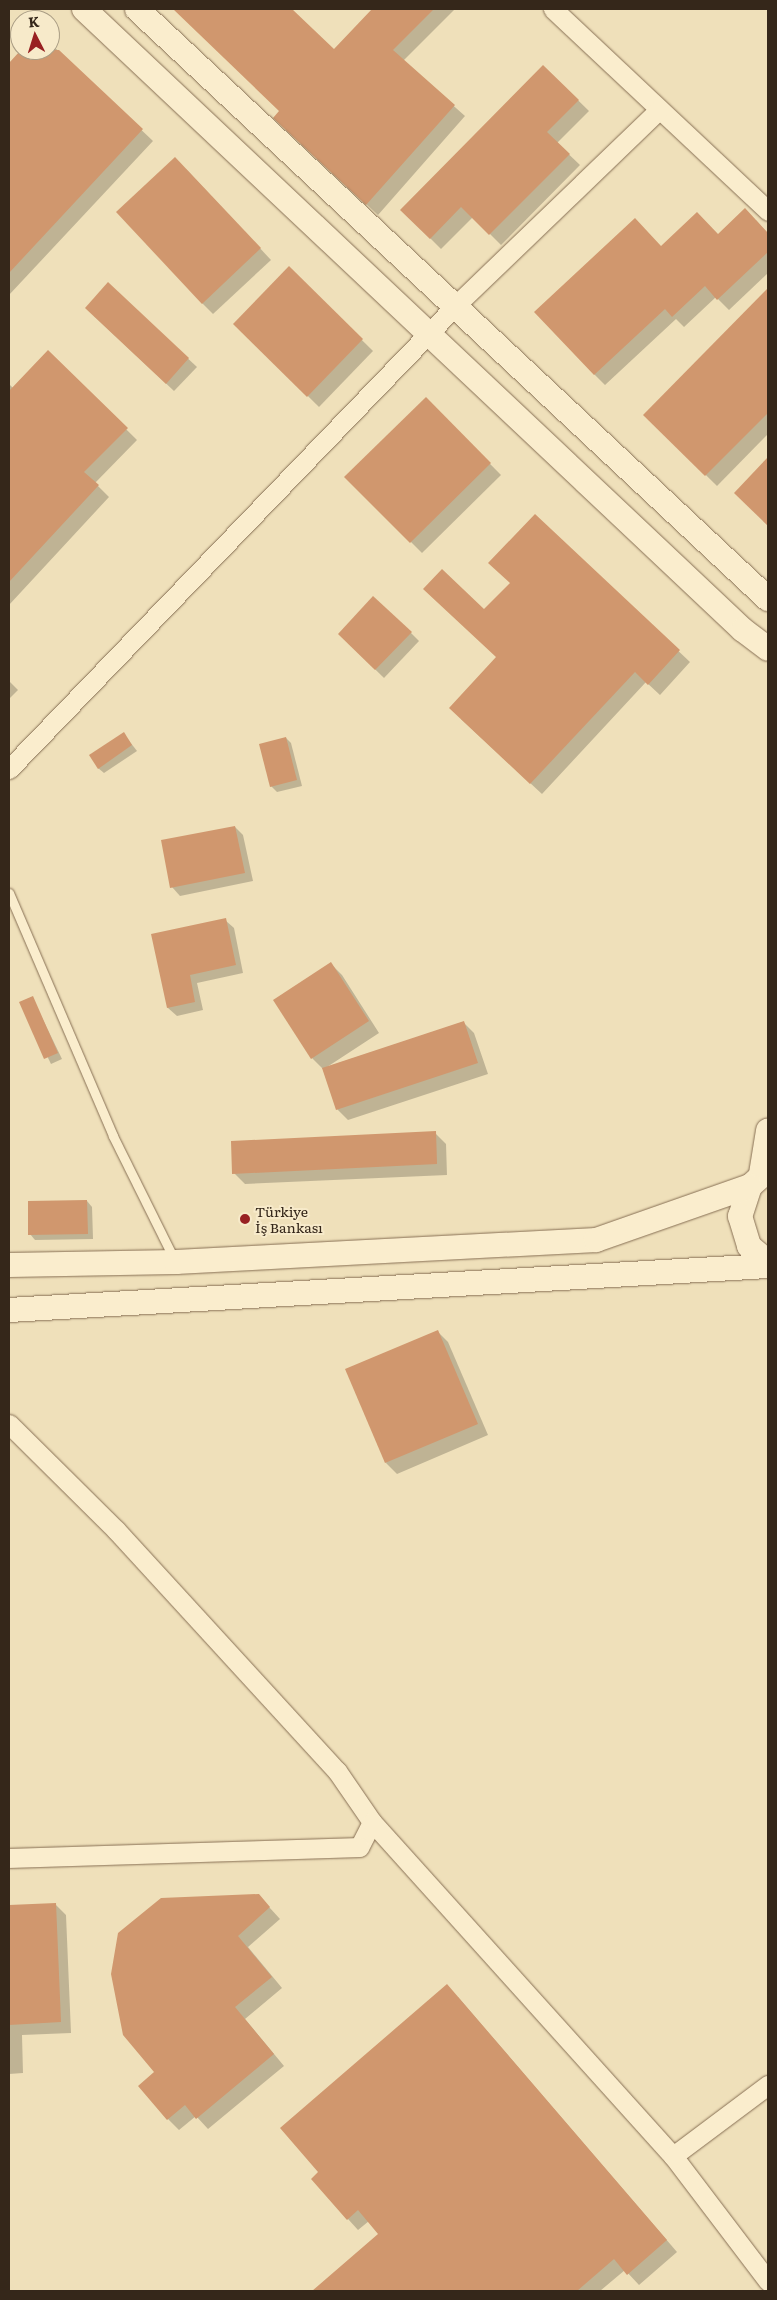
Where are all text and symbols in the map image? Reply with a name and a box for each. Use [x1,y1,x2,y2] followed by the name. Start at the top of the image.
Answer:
[10,10,60,60] north arrow
[27,11,40,31] text: K
[255,1203,323,1236] place label: Türkiye İş Bankası
[239,1213,251,1225] marker: Türkiye İş Bankası

